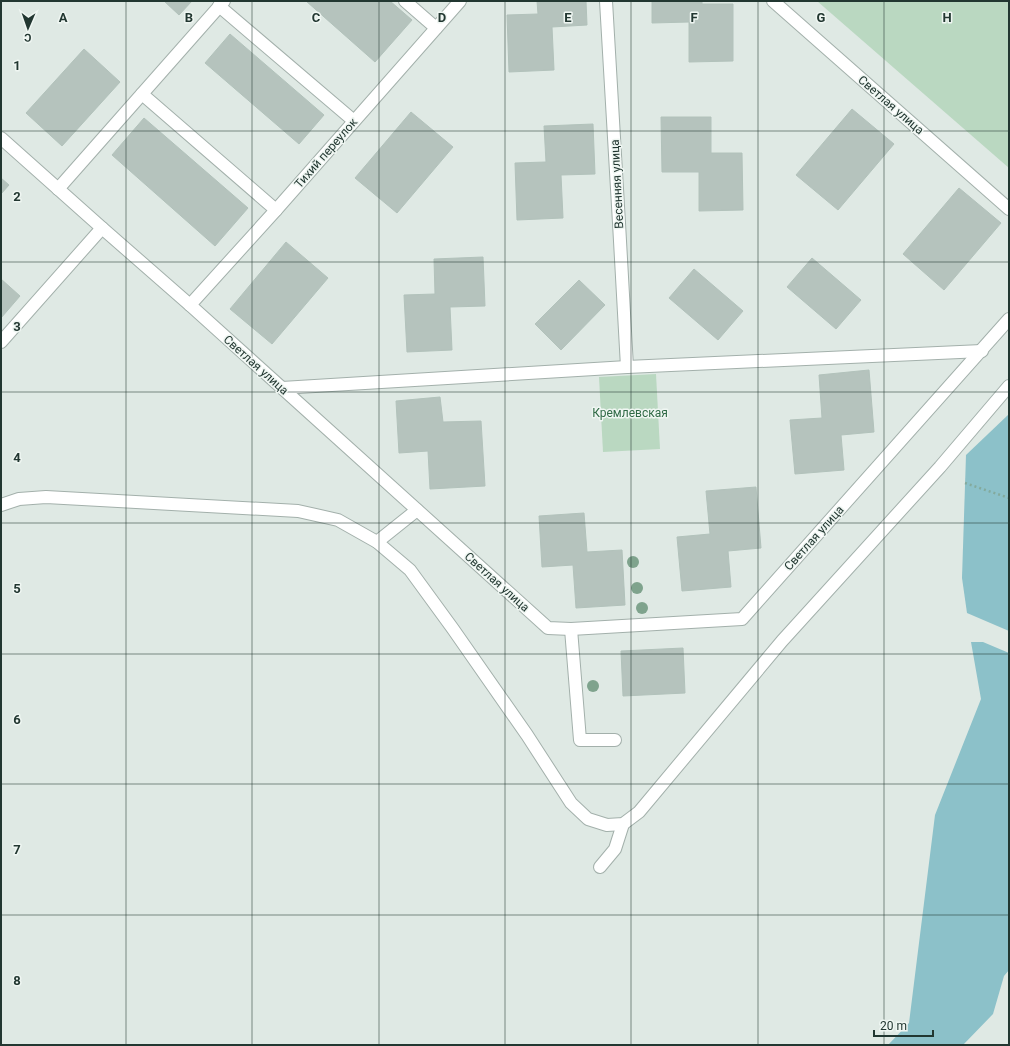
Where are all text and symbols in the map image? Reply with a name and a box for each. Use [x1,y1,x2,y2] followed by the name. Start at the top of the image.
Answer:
[8,8,48,48] north arrow
[59,10,68,25] text: A
[185,10,193,25] text: B
[312,10,321,25] text: C
[438,10,446,25] text: D
[564,10,572,25] text: E
[690,10,698,25] text: F
[817,10,826,25] text: G
[942,10,952,25] text: H
[24,31,31,44] text: С
[13,58,21,73] text: 1
[855,73,927,137] street label: Светлая улица
[292,115,361,191] street label: Тихий переулок
[608,139,626,229] street label: Весенняя улица
[13,189,21,204] text: 2
[13,319,21,334] text: 3
[221,332,291,398] street label: Светлая улица
[592,406,668,420] park label: Кремлевская
[13,450,21,465] text: 4
[781,503,847,573] street label: Светлая улица
[462,549,532,615] street label: Светлая улица
[13,581,21,596] text: 5
[13,712,21,727] text: 6
[13,842,21,857] text: 7
[13,973,21,988] text: 8
[874,1012,933,1038] scale bar
[880,1019,907,1033] text: 20 m

